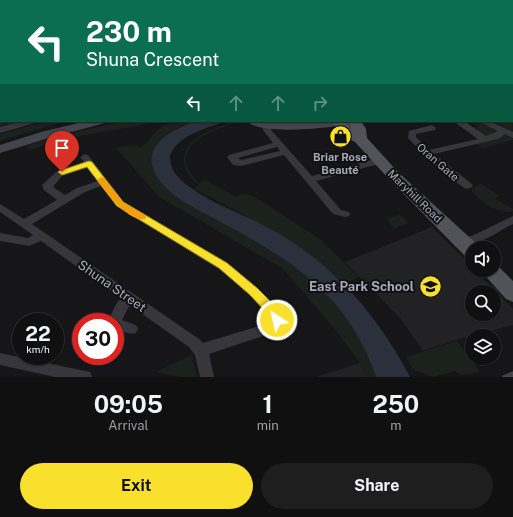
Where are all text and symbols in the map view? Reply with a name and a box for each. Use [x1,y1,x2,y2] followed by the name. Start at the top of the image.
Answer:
[86,15,172,48] text: 230 m
[20,16,72,68] icon: left
[86,49,219,70] text: Shuna Crescent
[183,92,205,114] icon: left
[225,92,247,114] icon: ahead
[267,92,289,114] icon: ahead
[309,92,331,114] icon: right
[327,124,353,150] shop icon: Briar Rose Beauté
[45,131,79,172] pin
[51,137,73,159] icon: arrive
[415,141,461,183] street label: Oran Gate
[313,151,367,176] place label: Briar Rose Beauté
[385,167,445,225] street label: Maryhill Road
[465,241,501,365] map controls
[465,241,501,277] button: sound
[75,257,149,315] street label: Shuna Street
[417,273,443,299] school or university icon: East Park School
[309,279,414,294] place label: East Park School
[465,285,501,321] button: search
[256,299,298,341] position arrow
[72,313,124,365] speed limit sign: 30
[25,322,51,346] text: 22
[465,329,501,365] button: layers
[26,343,50,355] text: km/h
[94,390,163,418] text: 09:05
[263,390,273,418] text: 1
[372,390,419,418] text: 250
[108,418,148,433] text: Arrival
[257,418,279,433] text: min
[390,418,401,433] text: m
[20,463,253,509] button: Exit
[261,463,493,509] button: Share

